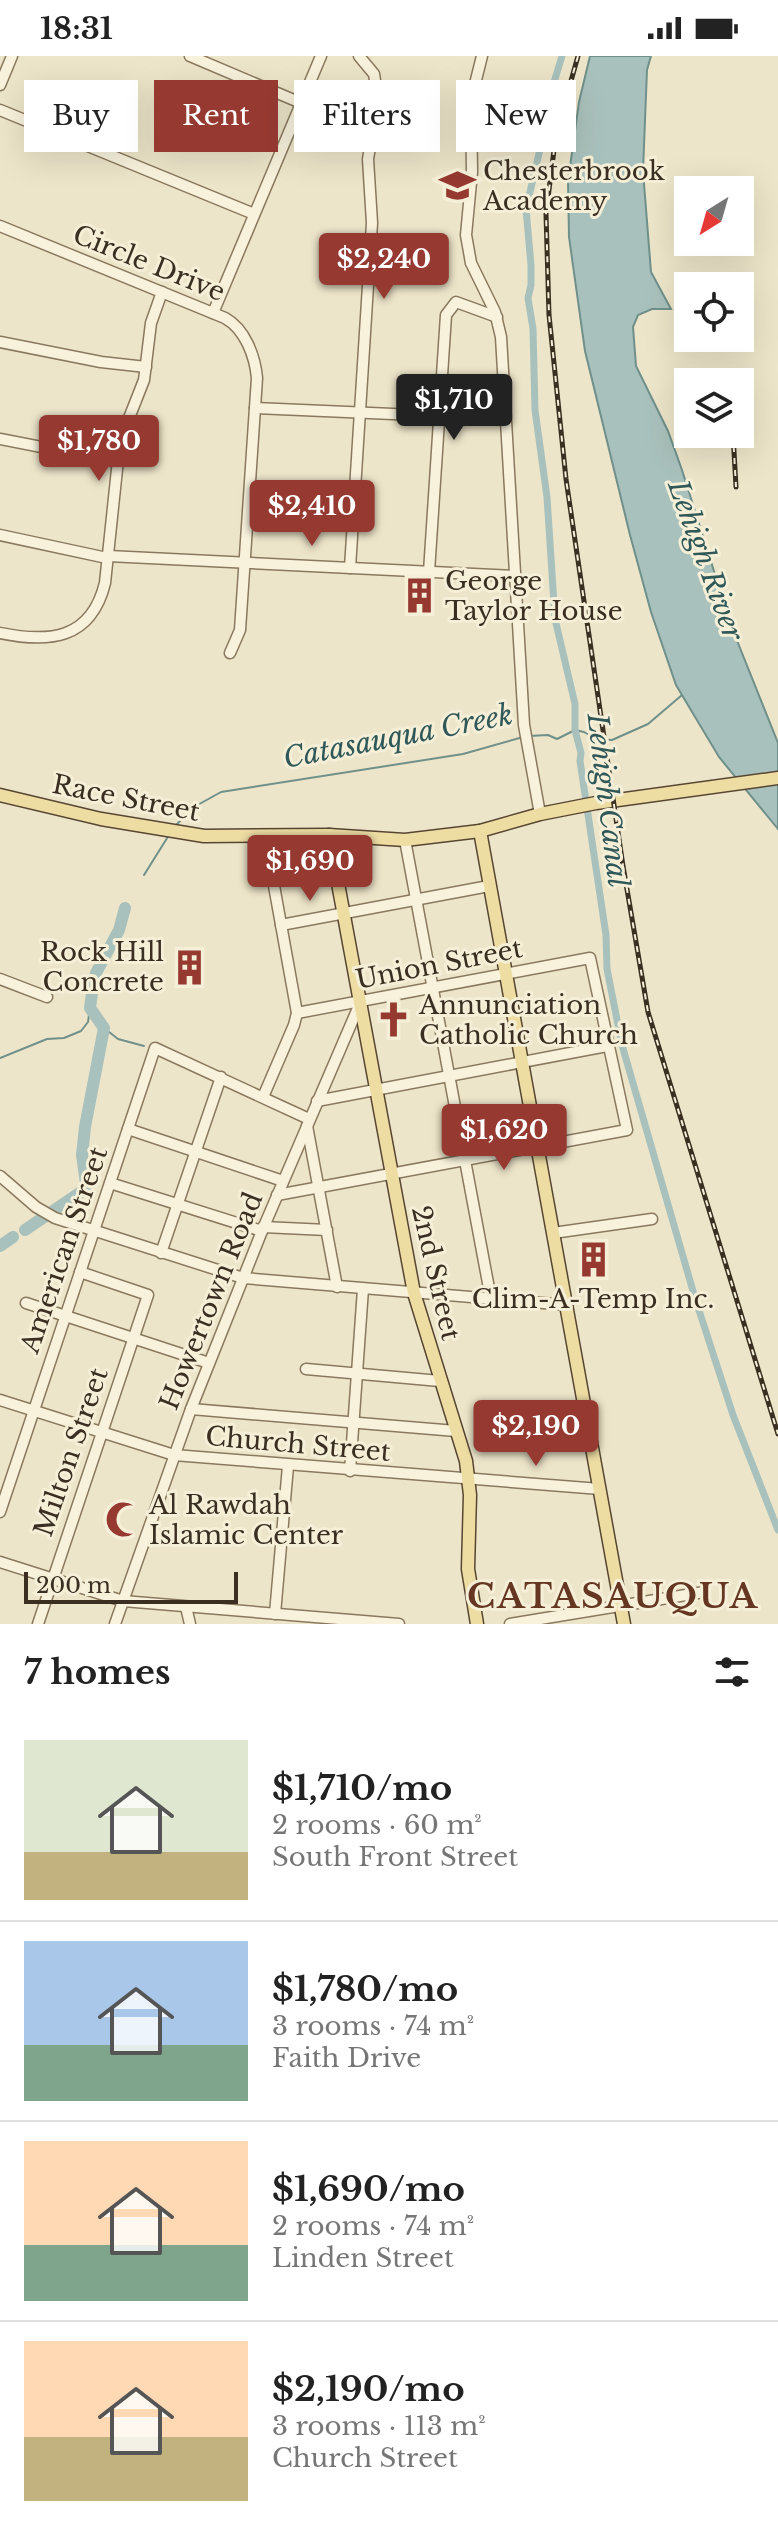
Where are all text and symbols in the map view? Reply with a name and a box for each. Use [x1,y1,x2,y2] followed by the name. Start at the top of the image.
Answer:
[40,10,113,47] text: 18:31
[24,80,138,152] chip: Buy
[154,80,278,152] chip: Rent
[294,80,440,152] chip: Filters
[456,80,576,152] chip: New
[482,155,665,217] place label: Chesterbrook Academy
[438,167,476,205] school or university icon: Chesterbrook Academy
[674,176,754,256] north arrow
[674,176,754,448] map controls
[68,218,230,308] street label: Circle Drive
[319,233,449,301] pin: $2,240
[337,243,431,275] text: $2,240
[674,272,754,352] button: locate
[674,368,754,448] button: layers
[389,374,519,442] pin: $1,710
[414,384,494,416] text: $1,710
[34,415,164,483] pin: $1,780
[57,425,141,457] text: $1,780
[660,474,751,646] water label: Lehigh River
[247,480,377,548] pin: $2,410
[268,490,356,522] text: $2,410
[445,565,623,627] place label: George Taylor House
[400,577,438,615] building icon: George Taylor House
[280,697,516,776] water label: Catasauqua Creek
[579,710,636,889] water label: Lehigh Canal
[50,768,203,828] street label: Race Street
[245,835,375,903] pin: $1,690
[265,845,355,877] text: $1,690
[353,932,525,996] street label: Union Street
[40,936,164,998] place label: Rock Hill Concrete
[171,948,209,986] building icon: Rock Hill Concrete
[418,989,638,1051] place label: Annunciation Catholic Church
[374,1001,412,1039] church icon: Annunciation Catholic Church
[439,1104,569,1172] pin: $1,620
[460,1114,548,1146] text: $1,620
[13,1142,114,1358] street label: American Street
[153,1188,269,1414] street label: Howertown Road
[405,1203,467,1344] street label: 2nd Street
[574,1241,612,1279] building icon: Clim-A-Temp Inc.
[472,1283,714,1315] place label: Clim-A-Temp Inc.
[27,1363,115,1540] street label: Milton Street
[471,1400,601,1468] pin: $2,190
[492,1410,580,1442] text: $2,190
[204,1420,392,1468] street label: Church Street
[148,1489,344,1551] place label: Al Rawdah Islamic Center
[104,1501,142,1539] mosque icon: Al Rawdah Islamic Center
[24,1568,238,1604] scale bar
[36,1572,111,1599] text: 200 m
[467,1575,759,1617] district label: CATASAUQUA
[710,1650,754,1694] icon: filters
[24,1651,171,1693] text: 7 homes
[272,1767,452,1809] text: $1,710/mo
[88,1772,184,1868] icon: home
[272,1809,482,1841] text: 2 rooms · 60 m²
[272,1841,518,1873] text: South Front Street
[272,1968,458,2010] text: $1,780/mo
[88,1973,184,2069] icon: home
[272,2010,474,2042] text: 3 rooms · 74 m²
[272,2042,421,2074] text: Faith Drive
[272,2168,465,2210] text: $1,690/mo
[88,2173,184,2269] icon: home
[272,2210,474,2242] text: 2 rooms · 74 m²
[272,2242,454,2274] text: Linden Street
[272,2368,465,2410] text: $2,190/mo
[88,2373,184,2469] icon: home
[272,2410,486,2442] text: 3 rooms · 113 m²
[272,2442,458,2474] text: Church Street

